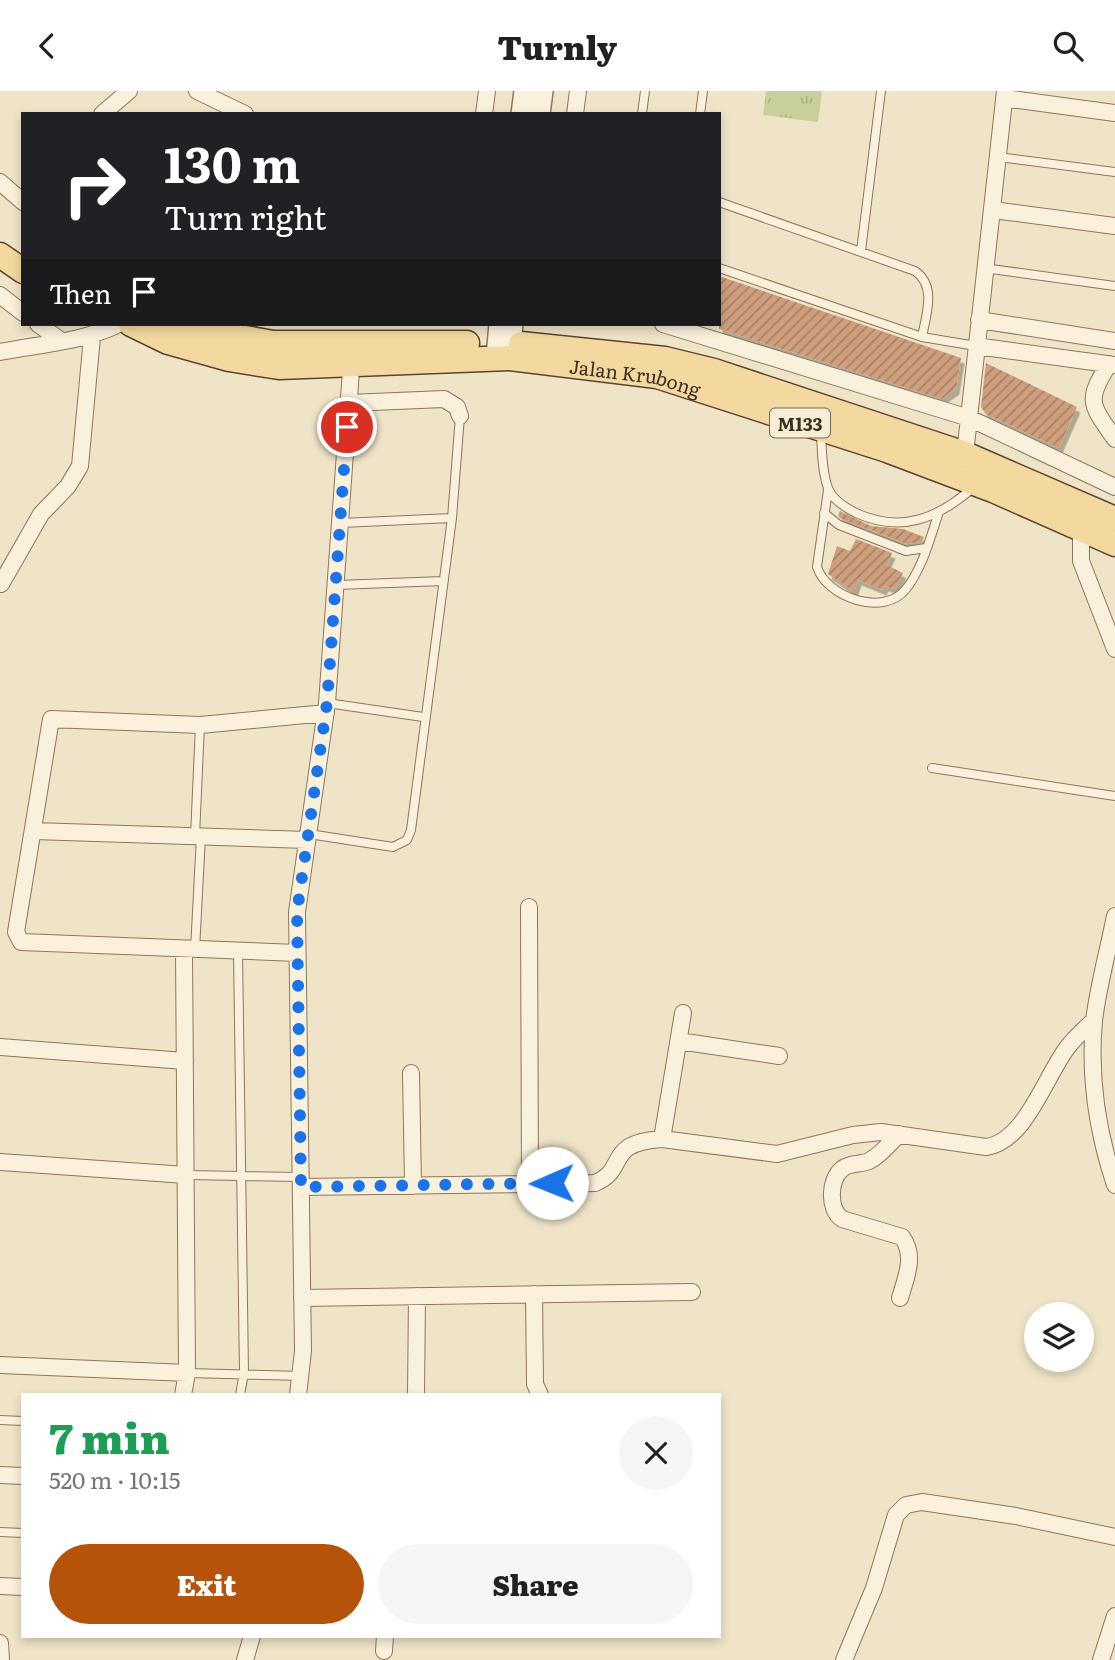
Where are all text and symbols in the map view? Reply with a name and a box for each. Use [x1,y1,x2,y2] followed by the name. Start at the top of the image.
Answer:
[498,22,617,70] text: Turnly
[28,27,66,65] icon: back
[1049,27,1087,65] icon: search
[164,125,300,198] text: 130 m
[49,140,140,231] icon: right
[164,192,326,240] text: Turn right
[49,273,111,312] text: Then
[125,273,163,311] icon: arrive
[568,351,705,403] street label: Jalan Krubong
[317,397,377,457] pin
[328,408,366,446] icon: arrive
[770,409,830,437] road number: M133
[515,1146,589,1220] position arrow
[1024,1302,1094,1372] map controls
[1024,1302,1094,1372] button: layers
[49,1405,170,1467] text: 7 min
[619,1416,693,1490] button: close
[49,1462,181,1496] text: 520 m · 10:15
[49,1544,364,1624] button: Exit
[378,1544,693,1624] button: Share

